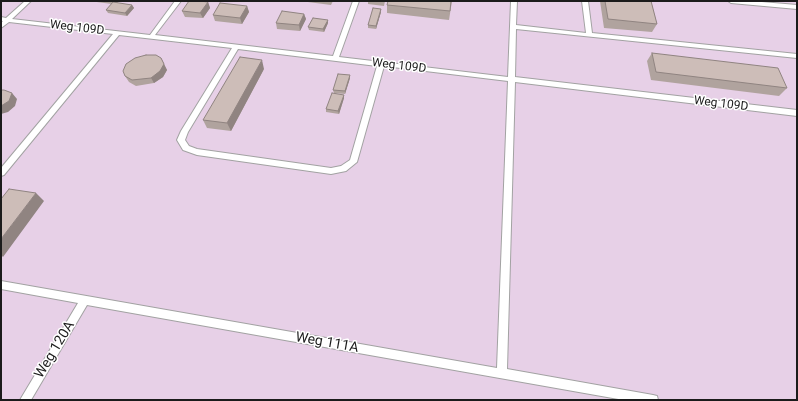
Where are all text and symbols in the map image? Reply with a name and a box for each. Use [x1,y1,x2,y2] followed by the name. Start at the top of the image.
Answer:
[49,18,105,38] street label: Weg 109D
[371,56,427,76] street label: Weg 109D
[693,94,749,114] street label: Weg 109D
[31,318,79,382] street label: Weg 120A
[294,329,360,357] street label: Weg 111A

